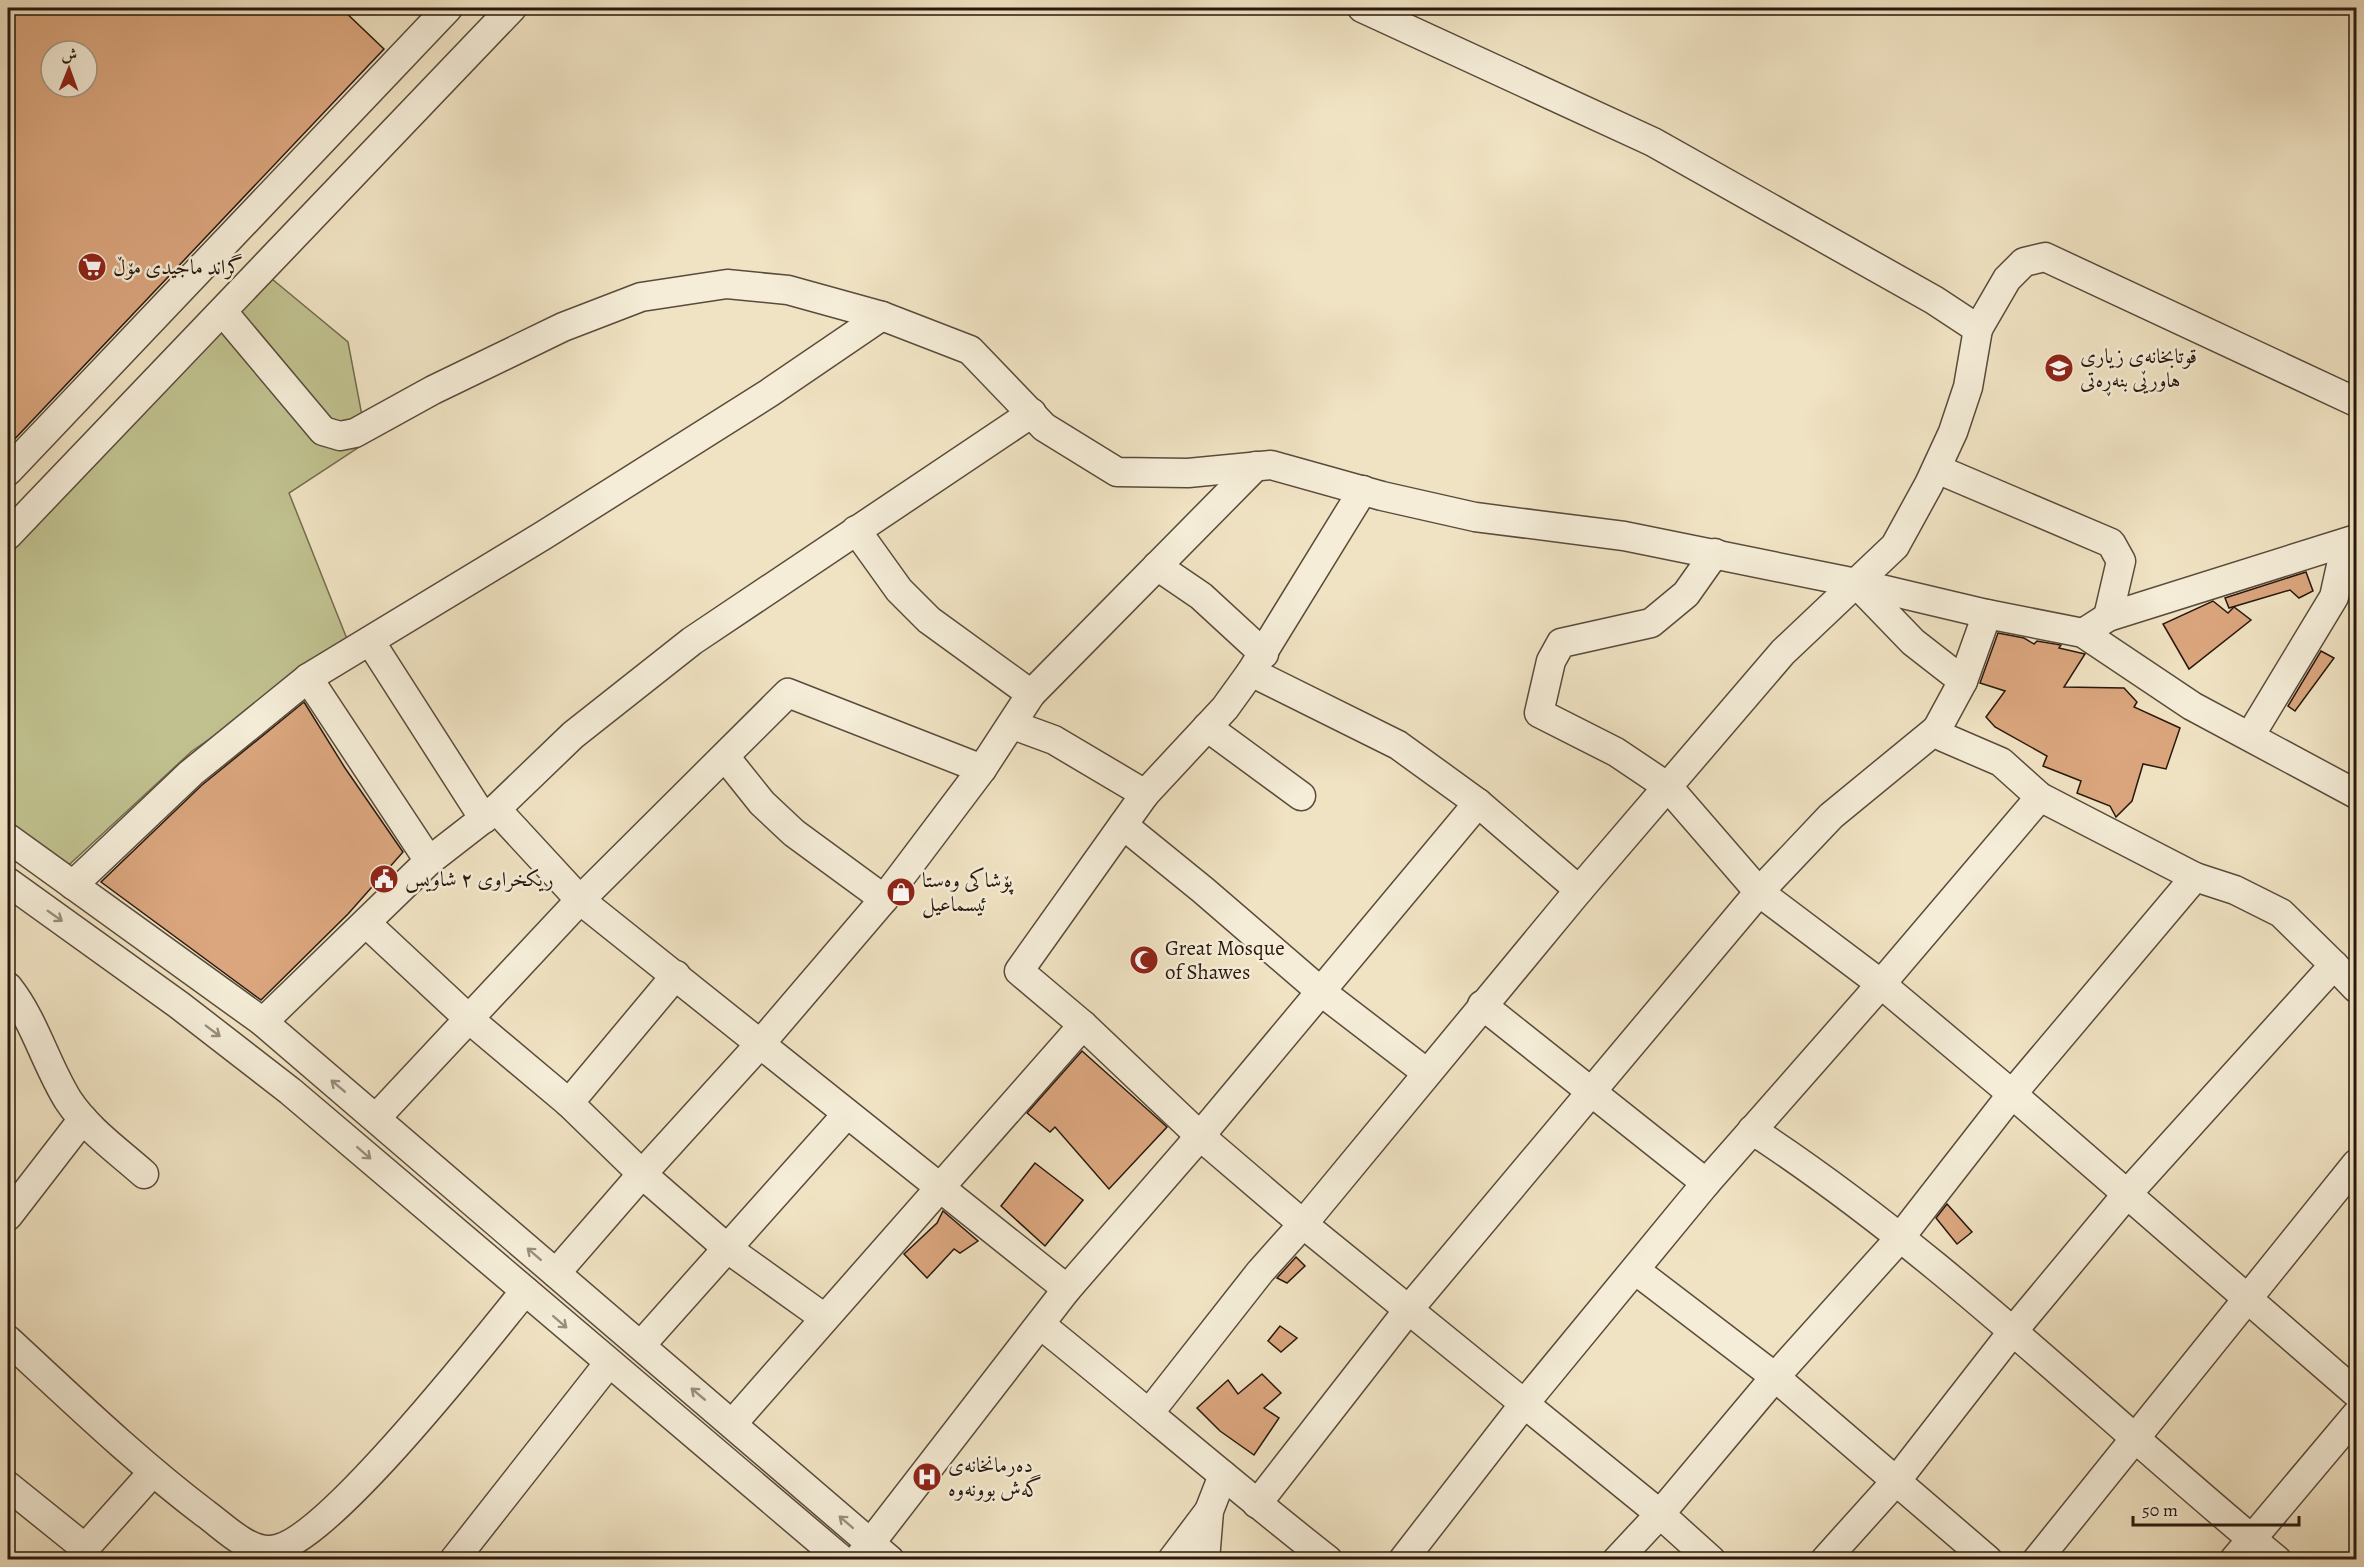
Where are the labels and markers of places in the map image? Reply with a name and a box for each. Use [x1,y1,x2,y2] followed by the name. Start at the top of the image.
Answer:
[76,251,108,283] supermarket icon: گراند ماجیدی مۆڵ
[113,253,243,281] place label: گراند ماجیدی مۆڵ
[2080,342,2197,397] place label: قوتابخانەی زیاری هاورێی بنەڕەتی
[2043,352,2075,384] school or university icon: قوتابخانەی زیاری هاورێی بنەڕەتی
[368,863,400,895] public building icon: ريكخراوى ۲ شاويس
[405,865,554,893] place label: ريكخراوى ۲ شاويس
[922,866,1014,919] place label: پۆشاکی وەستا ئیسماعیل
[885,876,917,908] shop icon: پۆشاکی وەستا ئیسماعیل
[1165,934,1285,986] place label: Great Mosque of Shawes
[1128,944,1160,976] mosque icon: Great Mosque of Shawes
[948,1451,1042,1503] place label: دەرمانخانەی گەش بوونەوە
[911,1461,943,1493] hospital icon: دەرمانخانەی گەش بوونەوە

